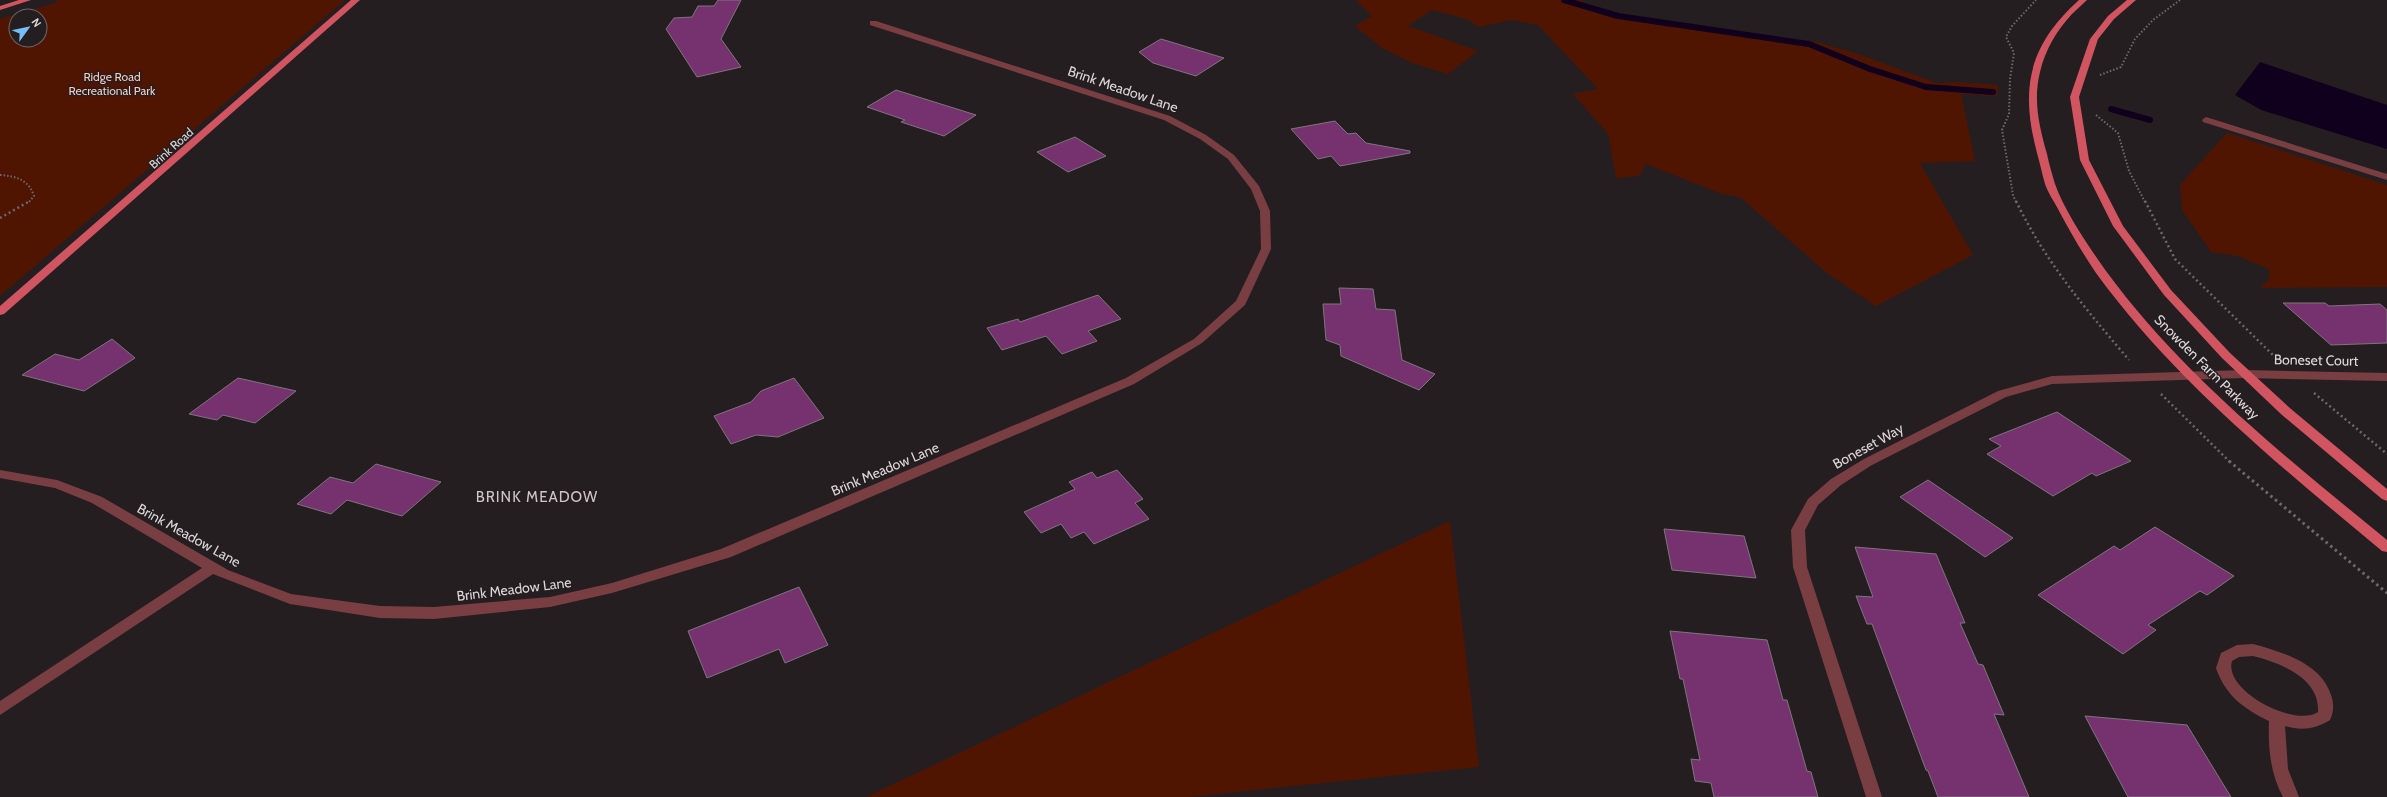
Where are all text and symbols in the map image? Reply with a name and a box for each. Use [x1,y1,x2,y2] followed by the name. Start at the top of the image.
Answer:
[8,8,48,48] north arrow
[28,15,44,30] text: N
[1065,62,1181,116] street label: Brink Meadow Lane
[69,69,156,98] park label: Ridge Road Recreational Park
[146,124,196,172] street label: Brink Road
[2151,311,2263,423] street label: Snowden Farm Parkway
[2274,350,2359,370] street label: Boneset Court
[1829,419,1907,473] street label: Boneset Way
[828,438,942,500] street label: Brink Meadow Lane
[476,488,598,506] district label: BRINK MEADOW
[134,499,244,571] street label: Brink Meadow Lane
[456,573,572,605] street label: Brink Meadow Lane

